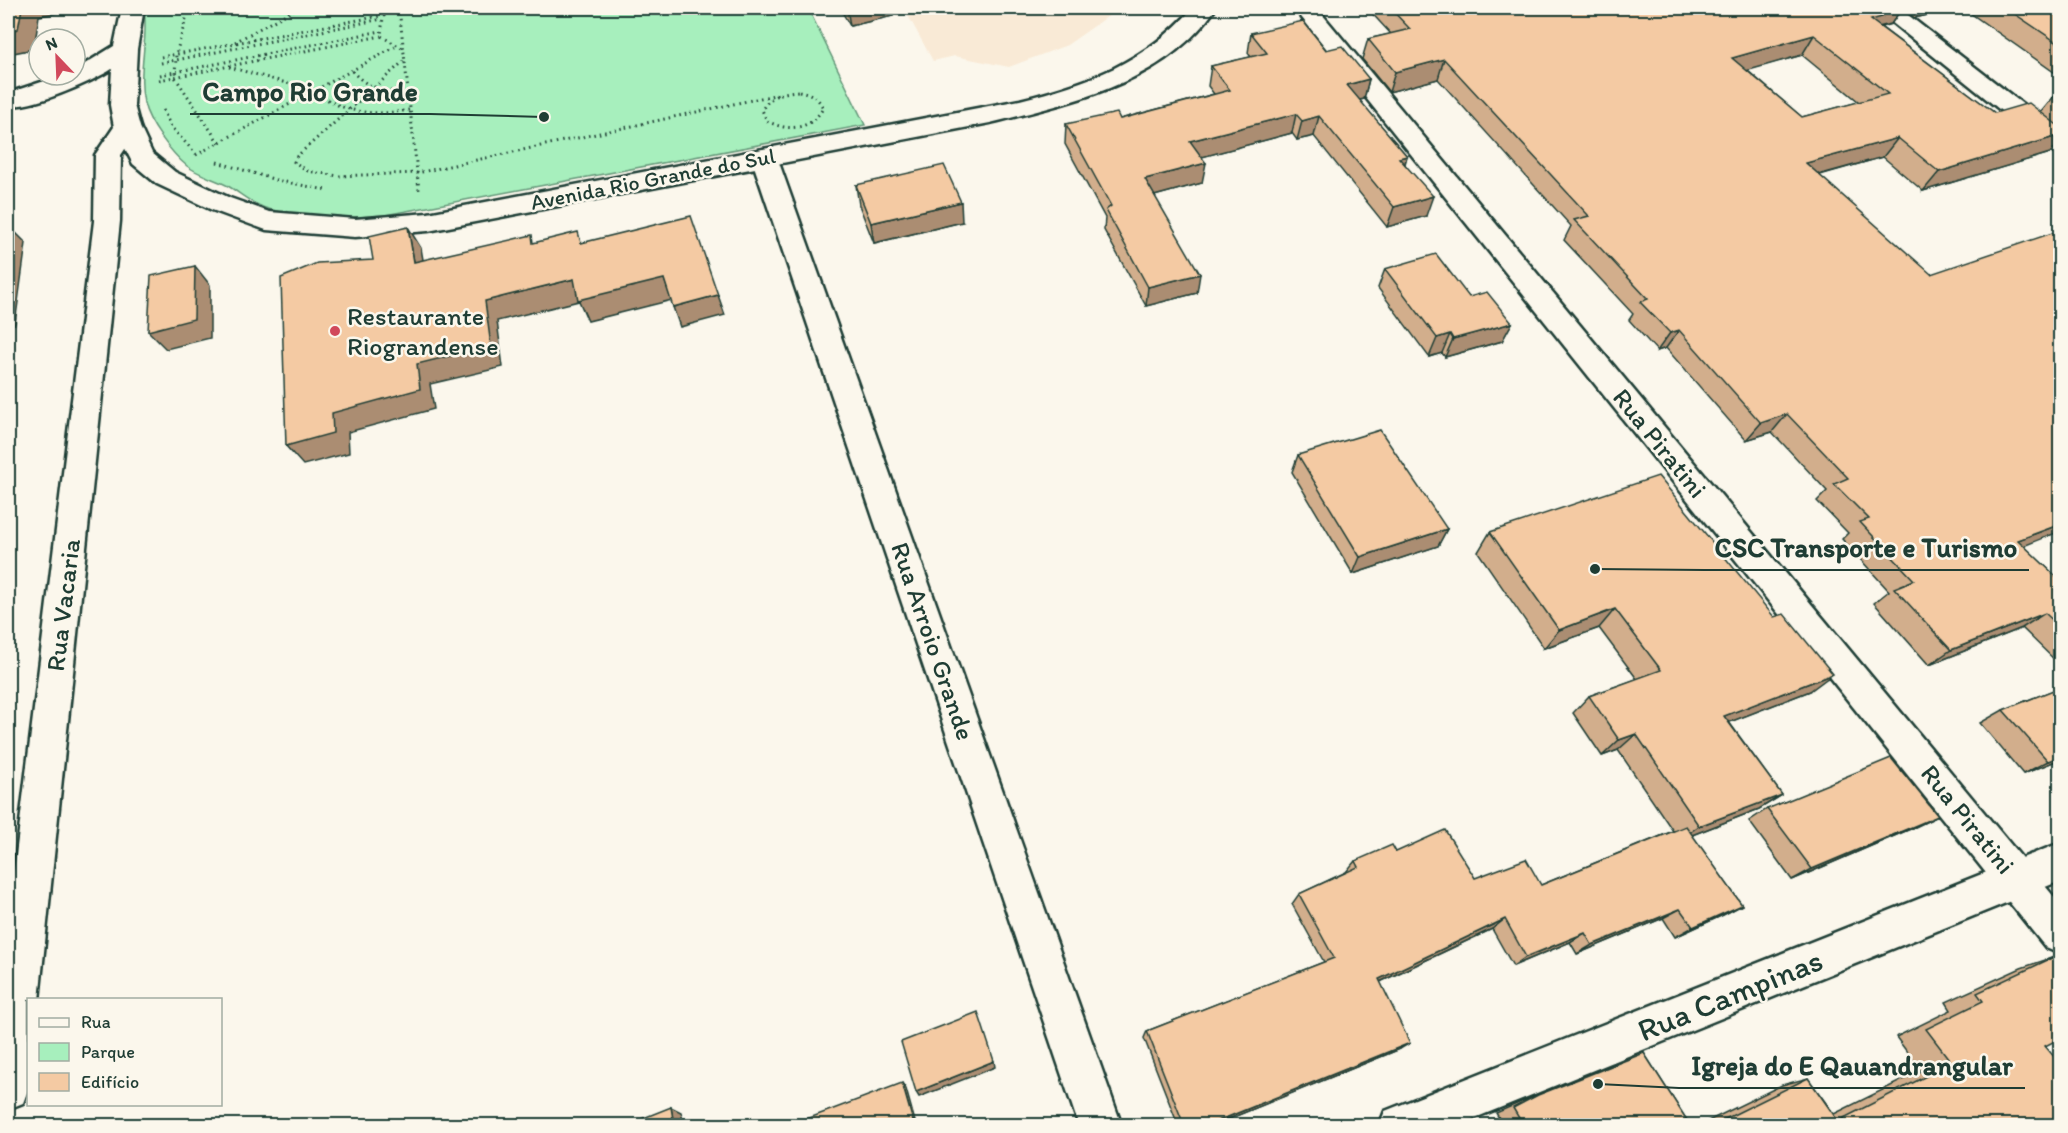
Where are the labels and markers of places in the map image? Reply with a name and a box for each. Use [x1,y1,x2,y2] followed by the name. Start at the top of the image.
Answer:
[190,69,430,114] callout: Campo Rio Grande
[347,300,498,362] place label: Restaurante Riograndense
[328,324,342,338] marker: Restaurante Riograndense
[1704,525,2029,570] callout: CSC Transporte e Turismo
[1679,1043,2025,1088] callout: Igreja do E Qauandrangular

